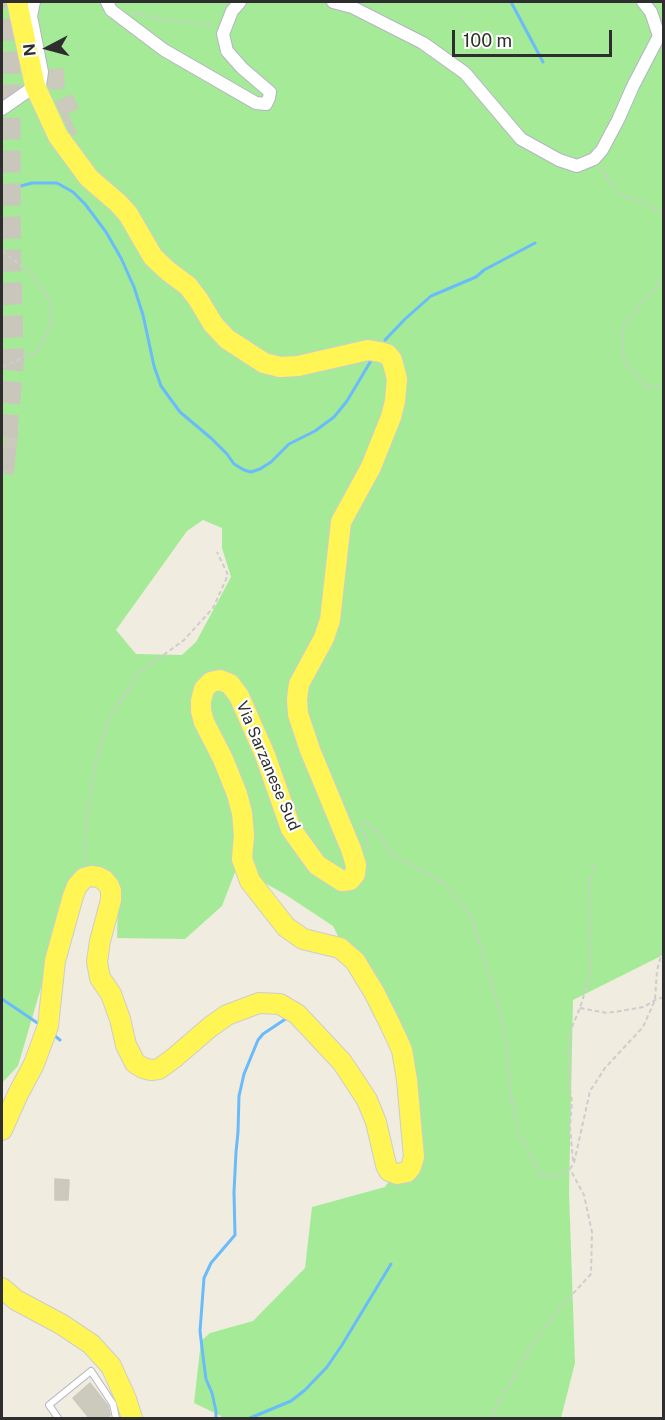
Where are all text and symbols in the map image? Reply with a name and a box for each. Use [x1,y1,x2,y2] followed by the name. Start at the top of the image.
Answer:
[18,18,78,78] north arrow
[455,18,616,56] scale bar
[463,30,512,51] text: 100 m
[20,43,40,57] text: N
[232,698,304,834] street label: Via Sarzanese Sud

